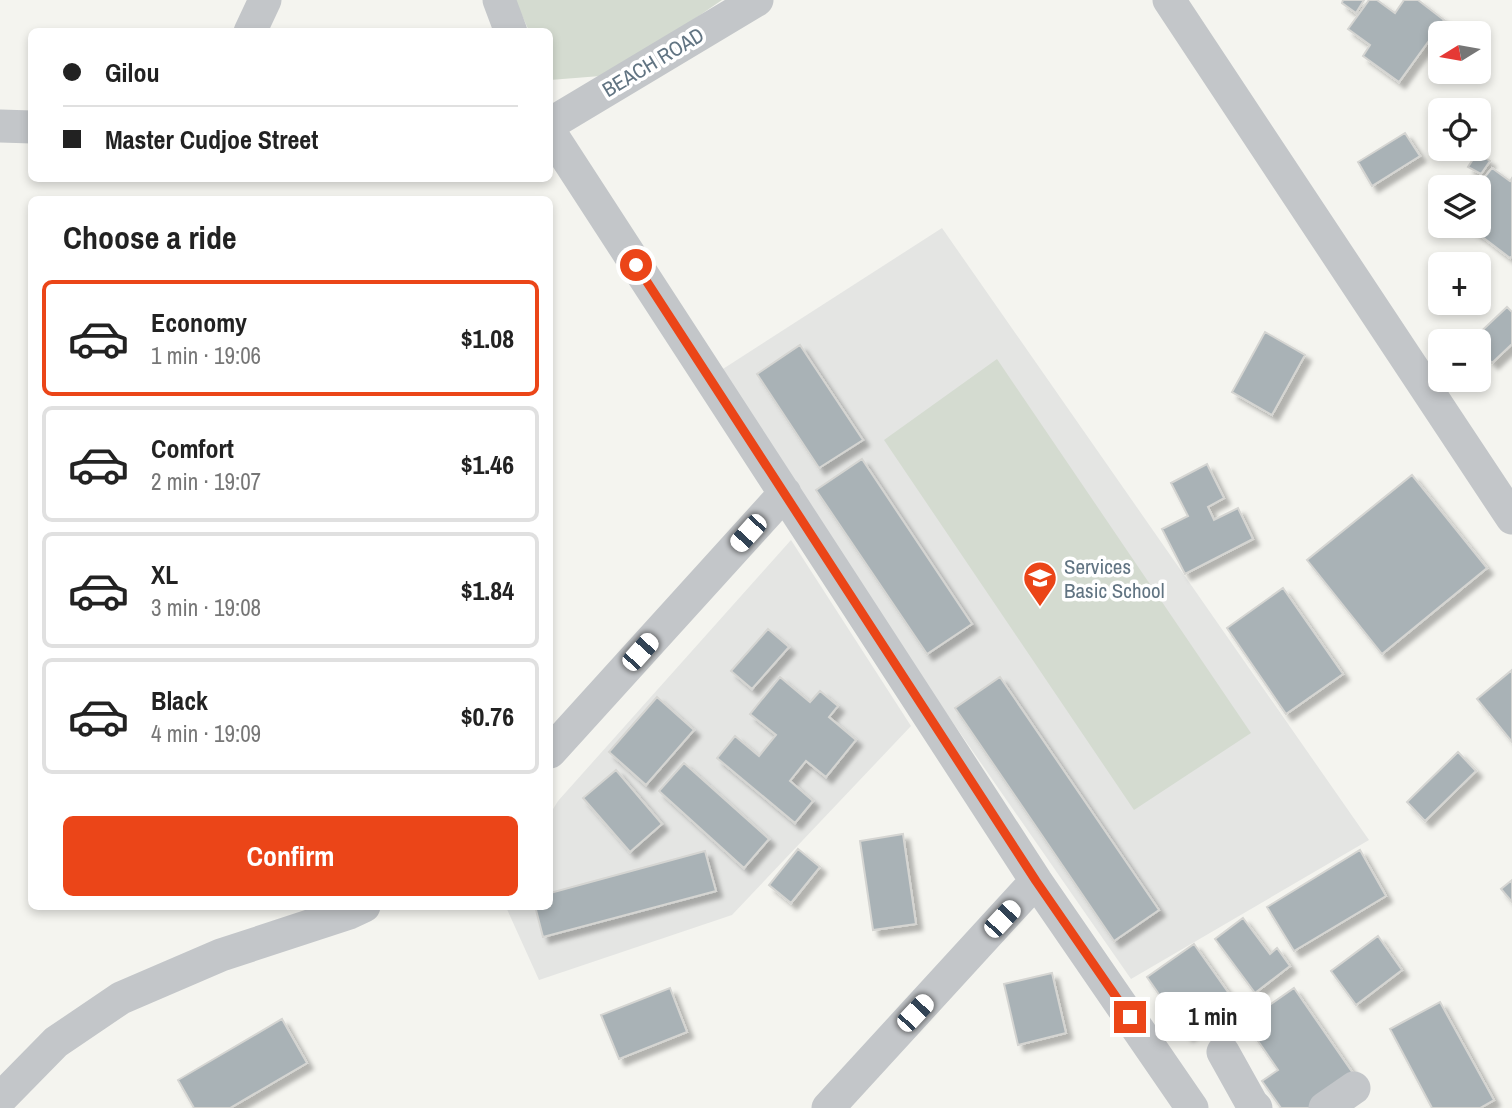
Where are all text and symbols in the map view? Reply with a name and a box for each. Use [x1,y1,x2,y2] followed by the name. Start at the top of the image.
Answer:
[597,20,709,104] street label: BEACH ROAD
[1428,21,1491,84] north arrow
[1428,21,1491,392] map controls
[105,55,160,90] text: Gilou
[1428,98,1491,161] button: locate
[105,122,318,157] text: Master Cudjoe Street
[1428,175,1491,238] button: layers
[63,216,237,259] text: Choose a ride
[620,249,652,281] route start
[1428,252,1491,315] button: +
[151,305,247,340] text: Economy
[67,307,130,370] icon: car
[461,321,514,356] text: $1.08
[1428,329,1491,392] button: −
[151,340,261,371] text: 1 min · 19:06
[151,431,234,466] text: Comfort
[67,433,130,496] icon: car
[461,447,514,482] text: $1.46
[151,466,261,497] text: 2 min · 19:07
[727,510,770,556] car
[1064,552,1165,605] place label: Services Basic School
[151,557,178,592] text: XL
[67,559,130,622] icon: car
[1021,559,1059,608] school or university icon: Services Basic School
[461,573,514,608] text: $1.84
[151,592,261,623] text: 3 min · 19:08
[619,629,662,675] car
[151,683,208,718] text: Black
[67,685,130,748] icon: car
[461,699,514,734] text: $0.76
[151,718,261,749] text: 4 min · 19:09
[63,816,518,896] button: Confirm
[980,896,1025,942] car
[893,990,938,1036] car
[1154,992,1270,1042] callout: 1 min
[1114,1001,1146,1033] route end
[1188,1001,1238,1032] text: 1 min

